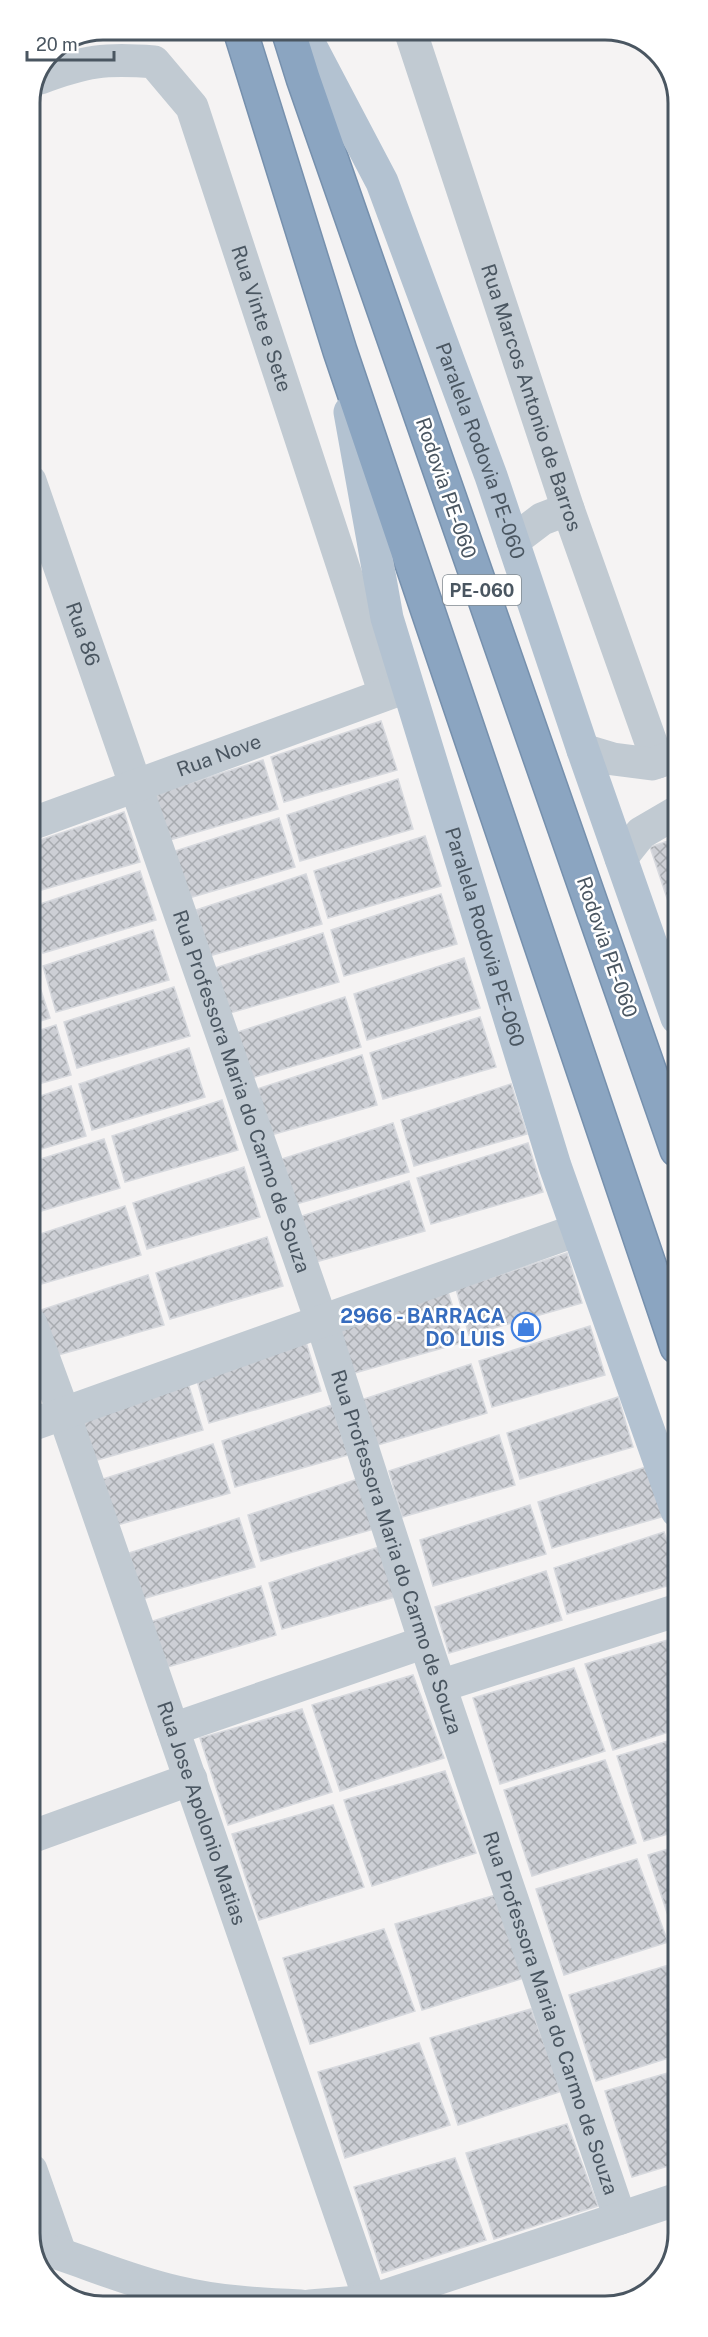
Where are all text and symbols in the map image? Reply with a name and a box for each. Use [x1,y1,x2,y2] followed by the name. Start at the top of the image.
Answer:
[27,24,114,62] scale bar
[36,34,78,55] text: 20 m
[226,242,297,395] street label: Rua Vinte e Sete
[476,261,587,534] street label: Rua Marcos Antonio de Barros
[429,339,529,561] street label: Paralela Rodovia PE-060
[411,414,481,562] street label: Rodovia PE-060
[443,575,521,605] road number: PE-060
[61,599,105,669] street label: Rua 86
[173,729,264,782] street label: Rua Nove
[440,824,530,1050] street label: Paralela Rodovia PE-060
[572,873,642,1021] street label: Rodovia PE-060
[168,907,316,1276] street label: Rua Professora Maria do Carmo de Souza
[340,1304,505,1351] place label: 2966 - BARRACA DO LUIS
[510,1311,542,1343] shop icon: 2966 - BARRACA DO LUIS
[326,1367,467,1737] street label: Rua Professora Maria do Carmo de Souza
[152,1698,252,1928] street label: Rua Jose Apolonio Matias
[478,1828,623,2198] street label: Rua Professora Maria do Carmo de Souza

